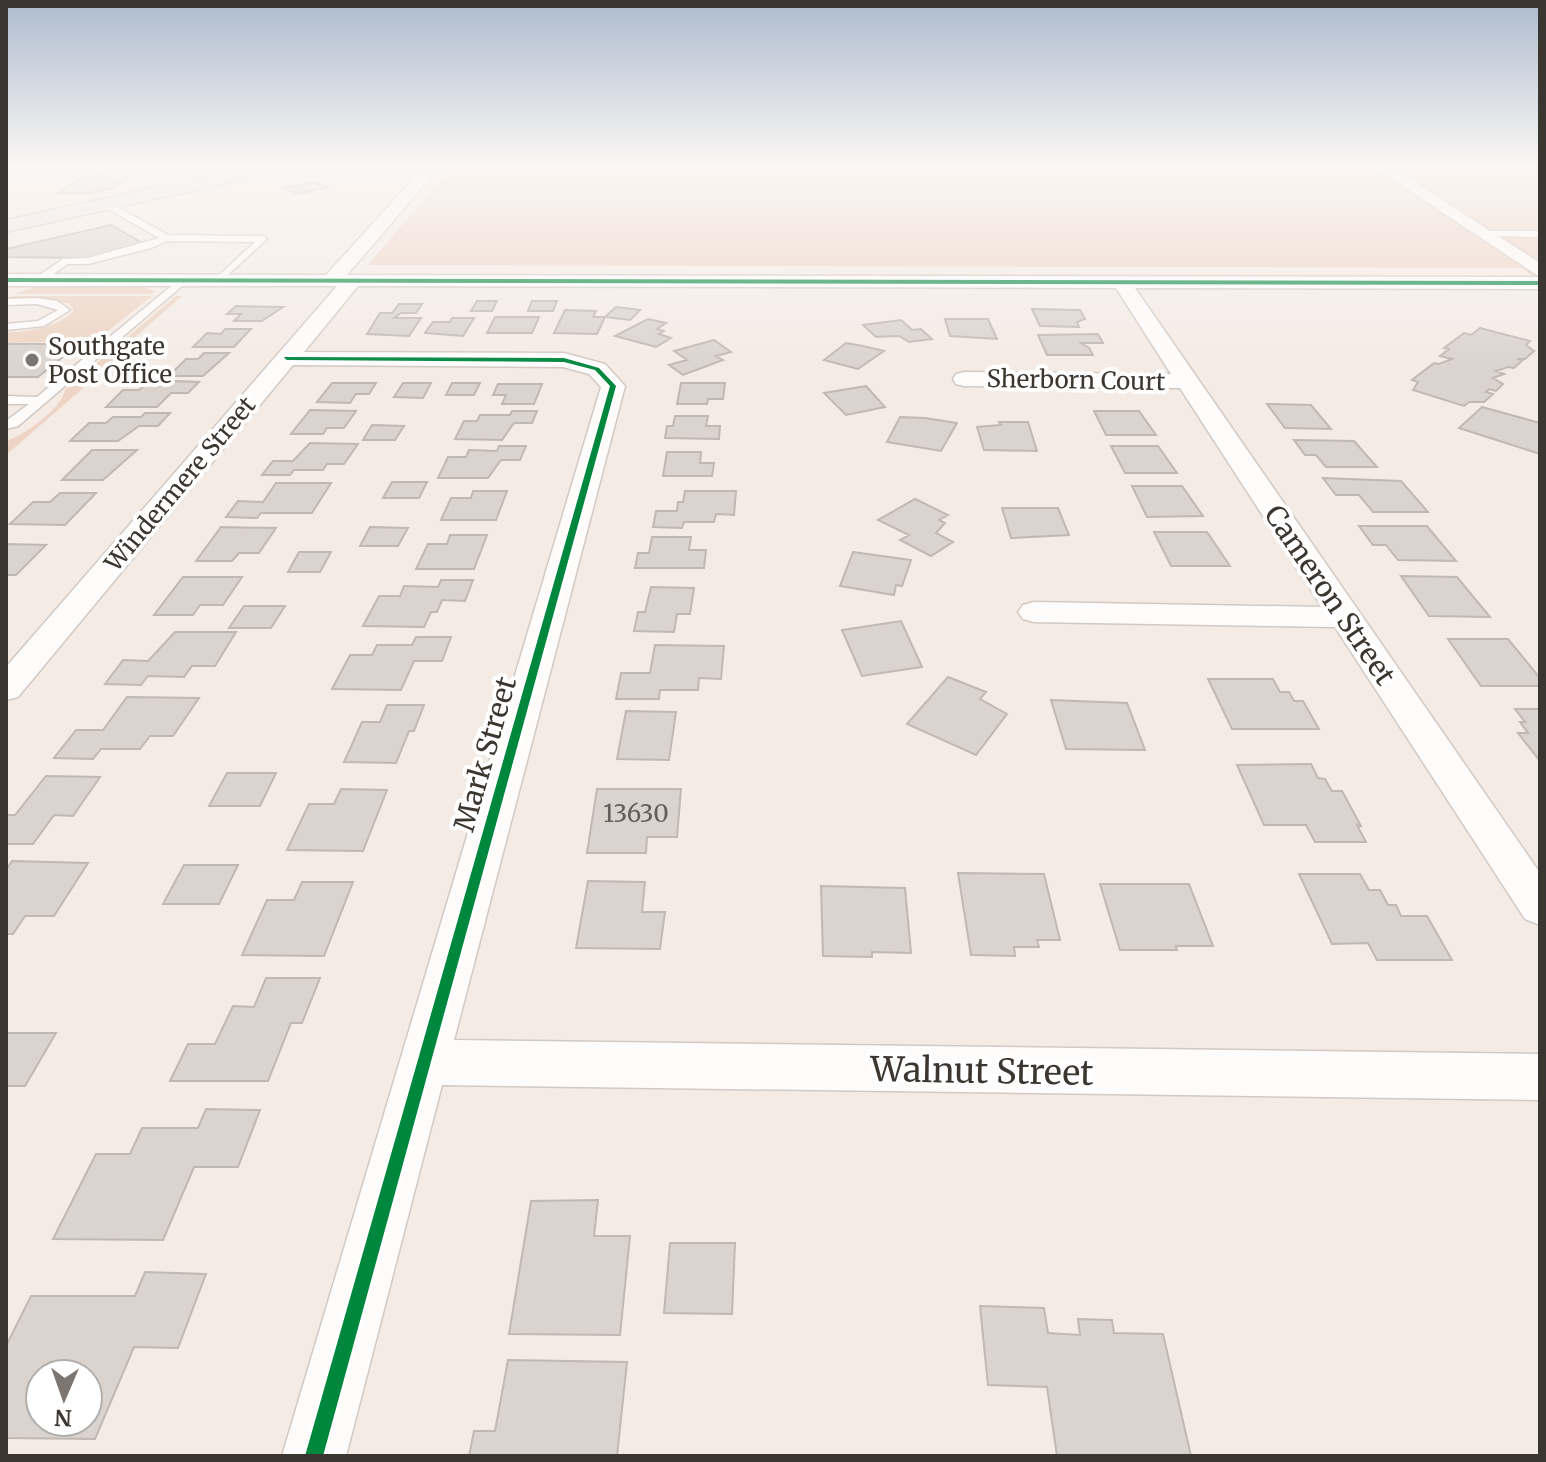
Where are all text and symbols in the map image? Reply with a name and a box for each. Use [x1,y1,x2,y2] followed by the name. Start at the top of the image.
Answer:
[48,331,172,390] place label: Southgate Post Office
[23,351,41,369] marker: Southgate Post Office
[986,363,1166,397] street label: Sherborn Court
[97,390,263,579] street label: Windermere Street
[1257,498,1403,692] street label: Cameron Street
[446,673,524,835] street label: Mark Street
[603,798,669,829] house number: 13630
[869,1048,1094,1094] street label: Walnut Street
[24,1358,104,1438] north arrow
[54,1404,72,1432] text: N

